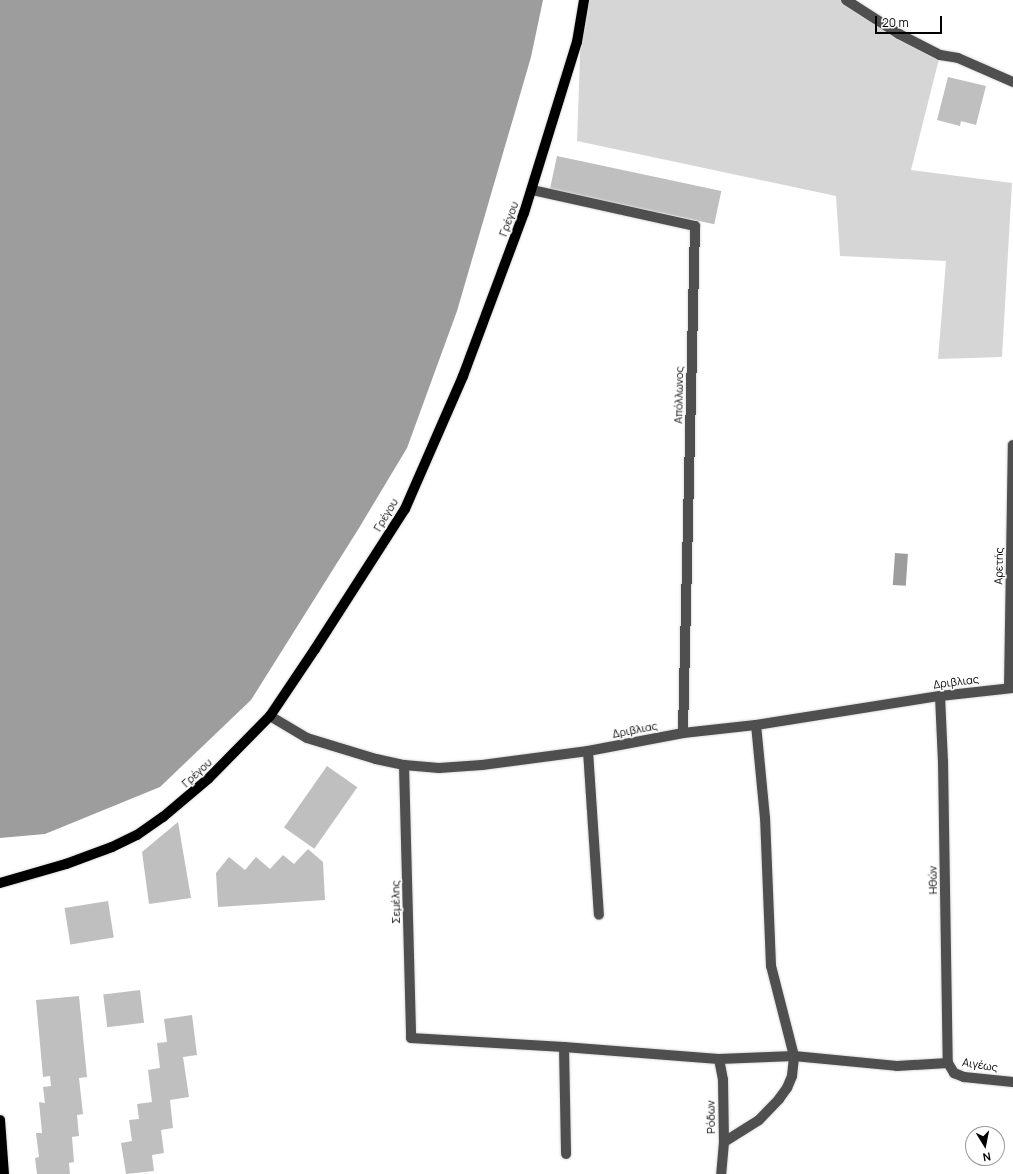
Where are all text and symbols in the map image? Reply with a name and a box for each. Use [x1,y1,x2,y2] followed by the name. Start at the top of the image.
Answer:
[877,8,944,34] scale bar
[882,14,909,31] text: 20 m
[497,200,521,238] street label: Γρέγου
[672,366,686,424] street label: Απόλλωνος
[371,496,401,534] street label: Γρέγου
[992,547,1006,585] street label: Αρετής
[932,673,980,691] street label: Δριβλιας
[611,719,659,741] street label: Δριβλιας
[179,756,215,790] street label: Γρέγου
[926,866,940,894] street label: Ηθών
[389,880,403,924] street label: Σεμέλης
[961,1056,999,1074] street label: Αιγέως
[704,1100,718,1134] street label: Ρόδων
[965,1126,1005,1166] north arrow
[982,1149,992,1165] text: N

